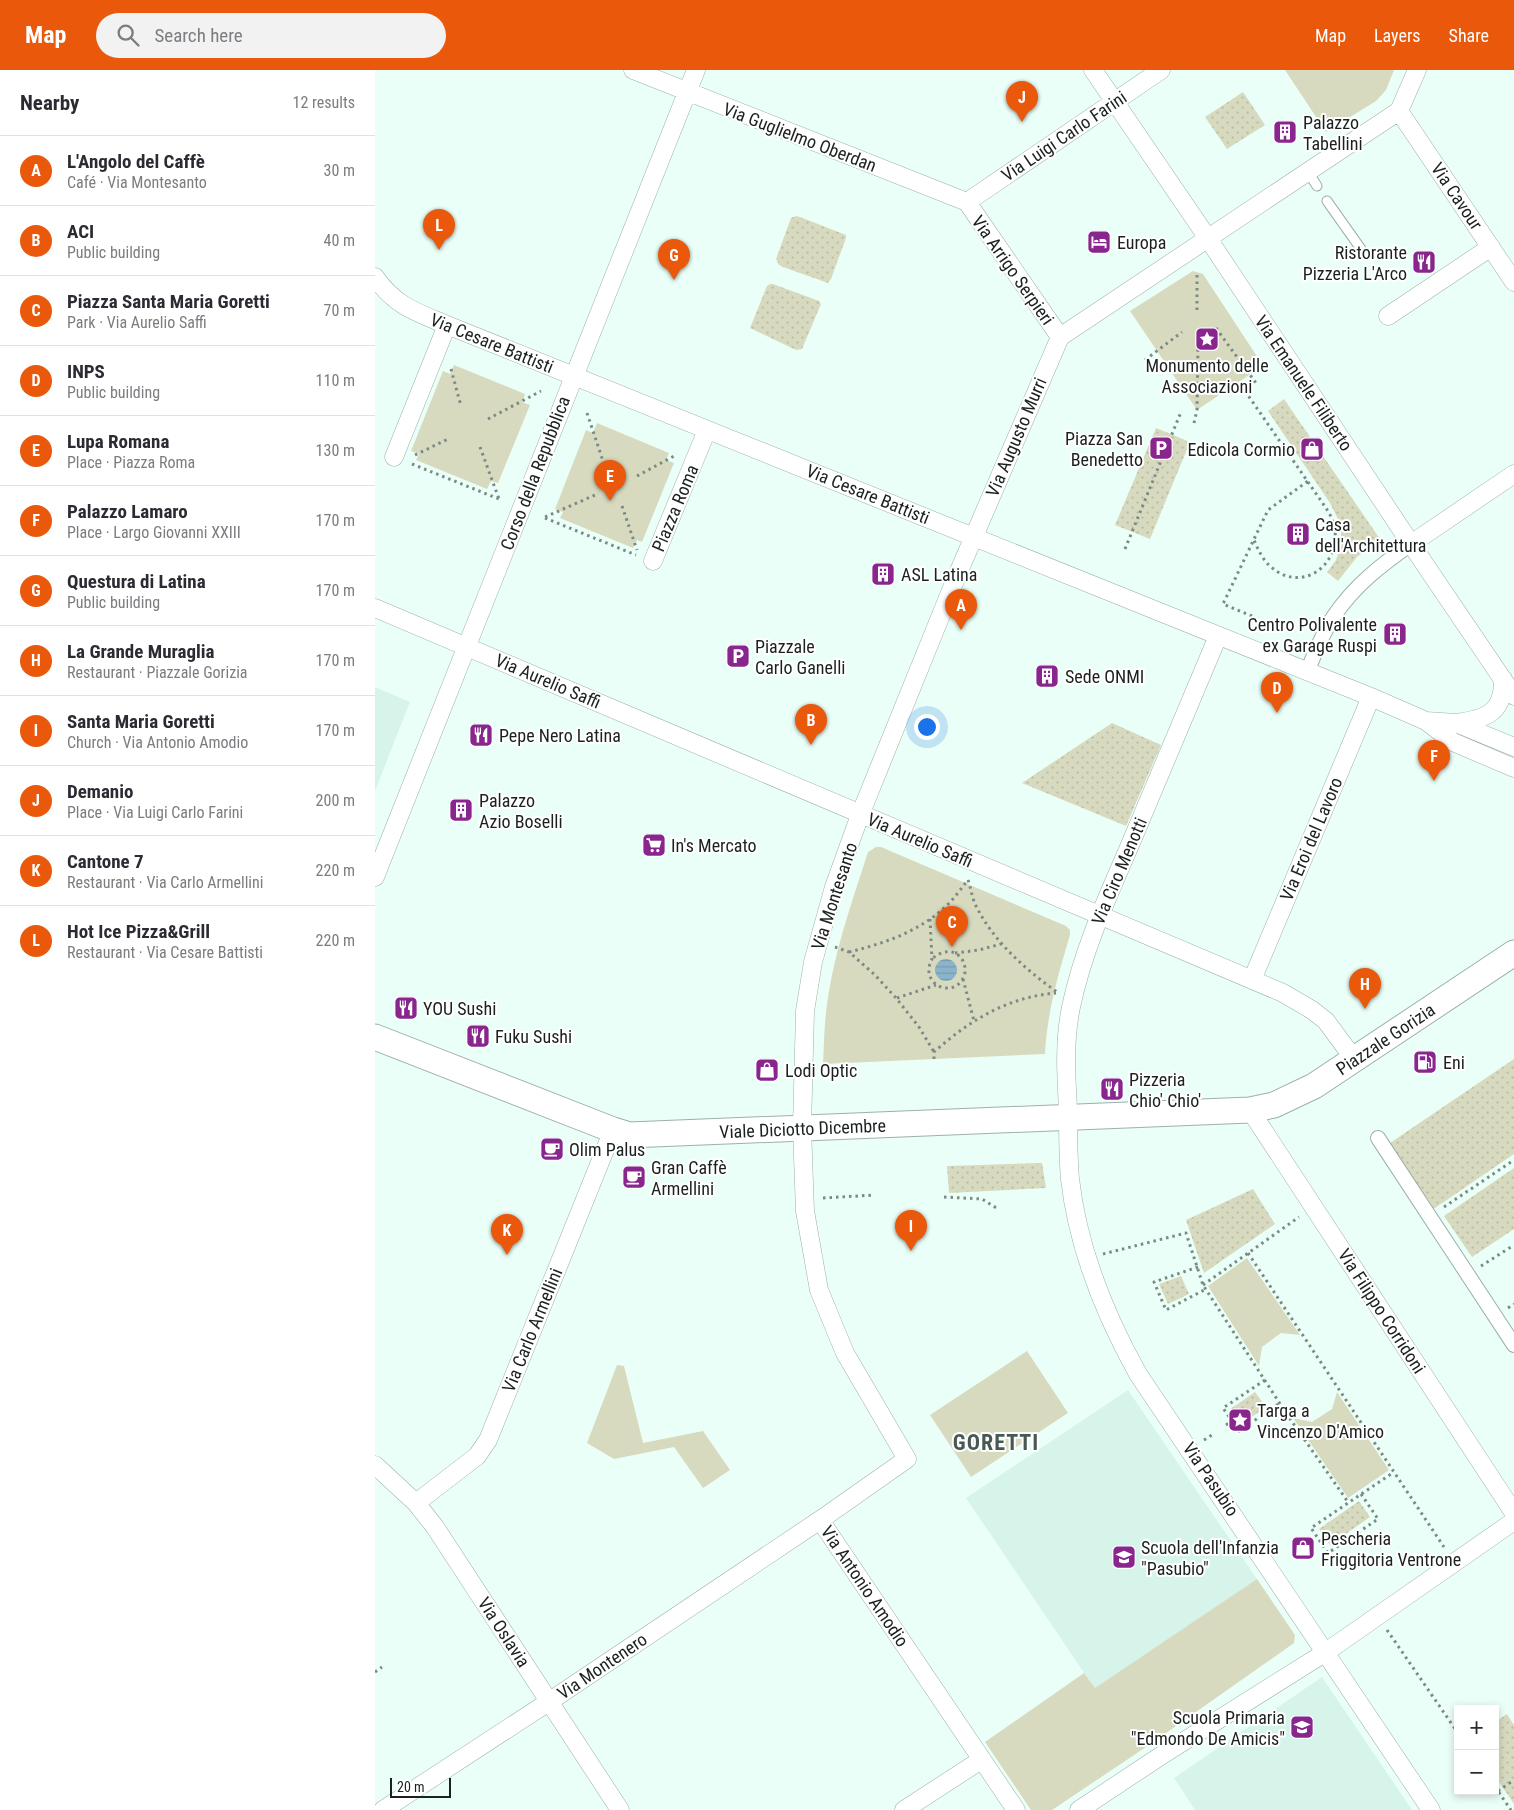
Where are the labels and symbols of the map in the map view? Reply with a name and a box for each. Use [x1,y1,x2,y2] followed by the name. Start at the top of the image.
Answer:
[1006,81,1038,122] pin: J
[998,86,1130,186] street label: Via Luigi Carlo Farini
[720,98,880,176] street label: Via Guglielmo Oberdan
[1303,112,1363,154] place label: Palazzo Tabellini
[1272,119,1298,145] building icon: Palazzo Tabellini
[1427,158,1487,234] street label: Via Cavour
[423,209,455,250] pin: L
[967,211,1059,329] street label: Via Arrigo Serpieri
[1086,229,1112,255] hotel icon: Europa
[1117,232,1166,253] place label: Europa
[658,239,690,280] pin: G
[1303,242,1407,284] place label: Ristorante Pizzeria L'Arco
[1411,249,1437,275] restaurant icon: Ristorante Pizzeria L'Arco
[427,309,557,377] street label: Via Cesare Battisti
[1251,311,1357,455] street label: Via Emanuele Filiberto
[1194,326,1220,352] place icon: Monumento delle Associazioni
[1145,355,1269,397] place label: Monumento delle Associazioni
[981,374,1051,500] street label: Via Augusto Murri
[496,393,574,553] street label: Corso della Repubblica
[1065,428,1143,470] place label: Piazza San Benedetto
[1148,435,1174,461] parking icon: Piazza San Benedetto
[1299,436,1325,462] shop icon: Edicola Cormio
[1187,439,1295,460] place label: Edicola Cormio
[594,460,626,501] pin: E
[803,460,933,528] street label: Via Cesare Battisti
[647,462,703,554] street label: Piazza Roma
[1315,514,1426,556] place label: Casa dell'Architettura
[1285,521,1311,547] building icon: Casa dell'Architettura
[870,561,896,587] building icon: ASL Latina
[901,564,977,585] place label: ASL Latina
[945,589,977,630] pin: A
[1247,614,1377,656] place label: Centro Polivalente ex Garage Ruspi
[1382,621,1408,647] building icon: Centro Polivalente ex Garage Ruspi
[755,636,845,678] place label: Piazzale Carlo Ganelli
[725,643,751,669] parking icon: Piazzale Carlo Ganelli
[492,649,604,713] street label: Via Aurelio Saffi
[1034,663,1060,689] building icon: Sede ONMI
[1065,666,1144,687] place label: Sede ONMI
[1261,672,1293,713] pin: D
[795,704,827,745] pin: B
[914,714,940,740] your location
[468,722,494,748] restaurant icon: Pepe Nero Latina
[499,725,621,746] place label: Pepe Nero Latina
[1418,740,1450,781] pin: F
[1276,774,1346,904] street label: Via Eroi del Lavoro
[479,790,563,832] place label: Palazzo Azio Boselli
[448,797,474,823] building icon: Palazzo Azio Boselli
[864,808,976,872] street label: Via Aurelio Saffi
[1087,814,1151,928] street label: Via Ciro Menotti
[641,832,667,858] supermarket icon: In's Mercato
[671,835,757,856] place label: In's Mercato
[807,840,861,952] street label: Via Montesanto
[936,906,968,947] pin: C
[1349,968,1381,1009] pin: H
[393,995,419,1021] restaurant icon: YOU Sushi
[423,998,496,1019] place label: YOU Sushi
[1332,998,1438,1079] street label: Piazzale Gorizia
[465,1023,491,1049] restaurant icon: Fuku Sushi
[495,1026,572,1047] place label: Fuku Sushi
[1412,1049,1438,1075] fuel station icon: Eni
[1443,1052,1465,1073] place label: Eni
[754,1057,780,1083] shop icon: Lodi Optic
[785,1060,857,1081] place label: Lodi Optic
[1129,1069,1201,1111] place label: Pizzeria Chio' Chio'
[1099,1076,1125,1102] restaurant icon: Pizzeria Chio' Chio'
[719,1114,886,1142] street label: Viale Diciotto Dicembre
[539,1136,565,1162] cafe icon: Olim Palus
[569,1139,645,1160] place label: Olim Palus
[651,1157,727,1199] place label: Gran Caffè Armellini
[621,1164,647,1190] cafe icon: Gran Caffè Armellini
[895,1210,927,1251] pin: I
[491,1214,523,1255] pin: K
[1334,1245,1430,1377] street label: Via Filippo Corridoni
[498,1265,566,1395] street label: Via Carlo Armellini
[1257,1400,1384,1442] place label: Targa a Vincenzo D'Amico
[1227,1407,1253,1433] place icon: Targa a Vincenzo D'Amico
[953,1430,1039,1455] district label: GORETTI
[1179,1438,1243,1520] street label: Via Pasubio
[817,1522,913,1650] street label: Via Antonio Amodio
[1321,1528,1461,1570] place label: Pescheria Friggitoria Ventrone
[1290,1535,1316,1561] shop icon: Pescheria Friggitoria Ventrone
[1141,1537,1279,1579] place label: Scuola dell'Infanzia "Pasubio"
[1111,1544,1137,1570] school or university icon: Scuola dell'Infanzia "Pasubio"
[474,1593,534,1671] street label: Via Oslavia
[553,1628,651,1704] street label: Via Montenero
[1131,1707,1285,1749] place label: Scuola Primaria "Edmondo De Amicis"
[1289,1714,1315,1740] school or university icon: Scuola Primaria "Edmondo De Amicis"
[390,1775,451,1798] scale bar

